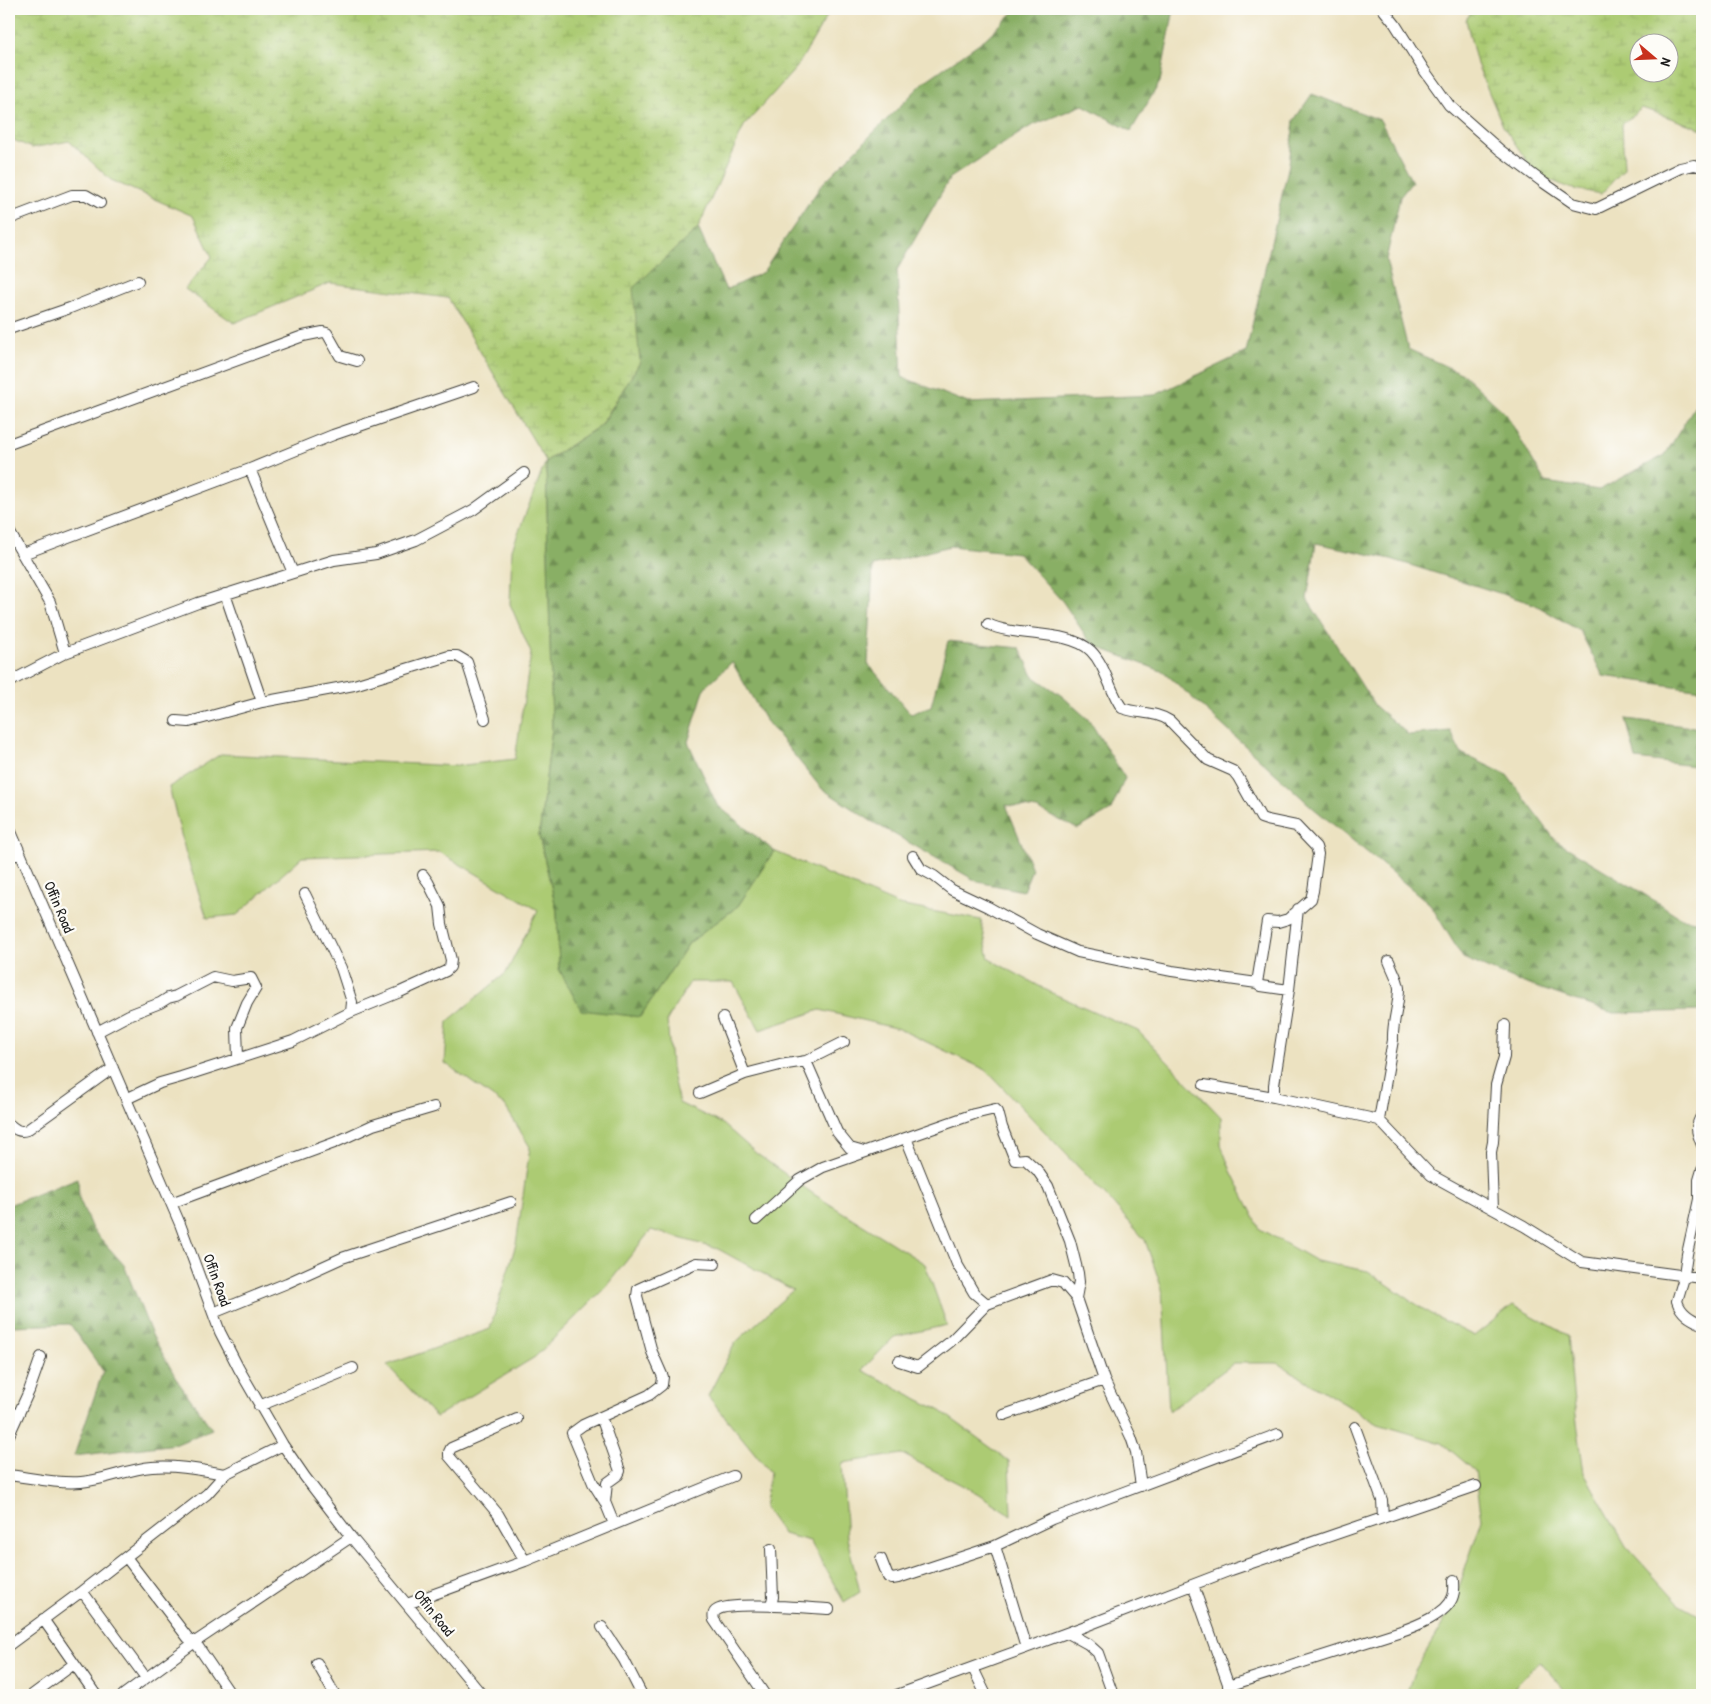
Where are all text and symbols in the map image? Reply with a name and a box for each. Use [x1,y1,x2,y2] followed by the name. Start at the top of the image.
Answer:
[1628,32,1678,82] north arrow
[1656,56,1677,70] text: N
[39,878,80,936] street label: Offin Road
[198,1251,237,1309] street label: Offin Road
[409,1585,460,1641] street label: Offin Road

